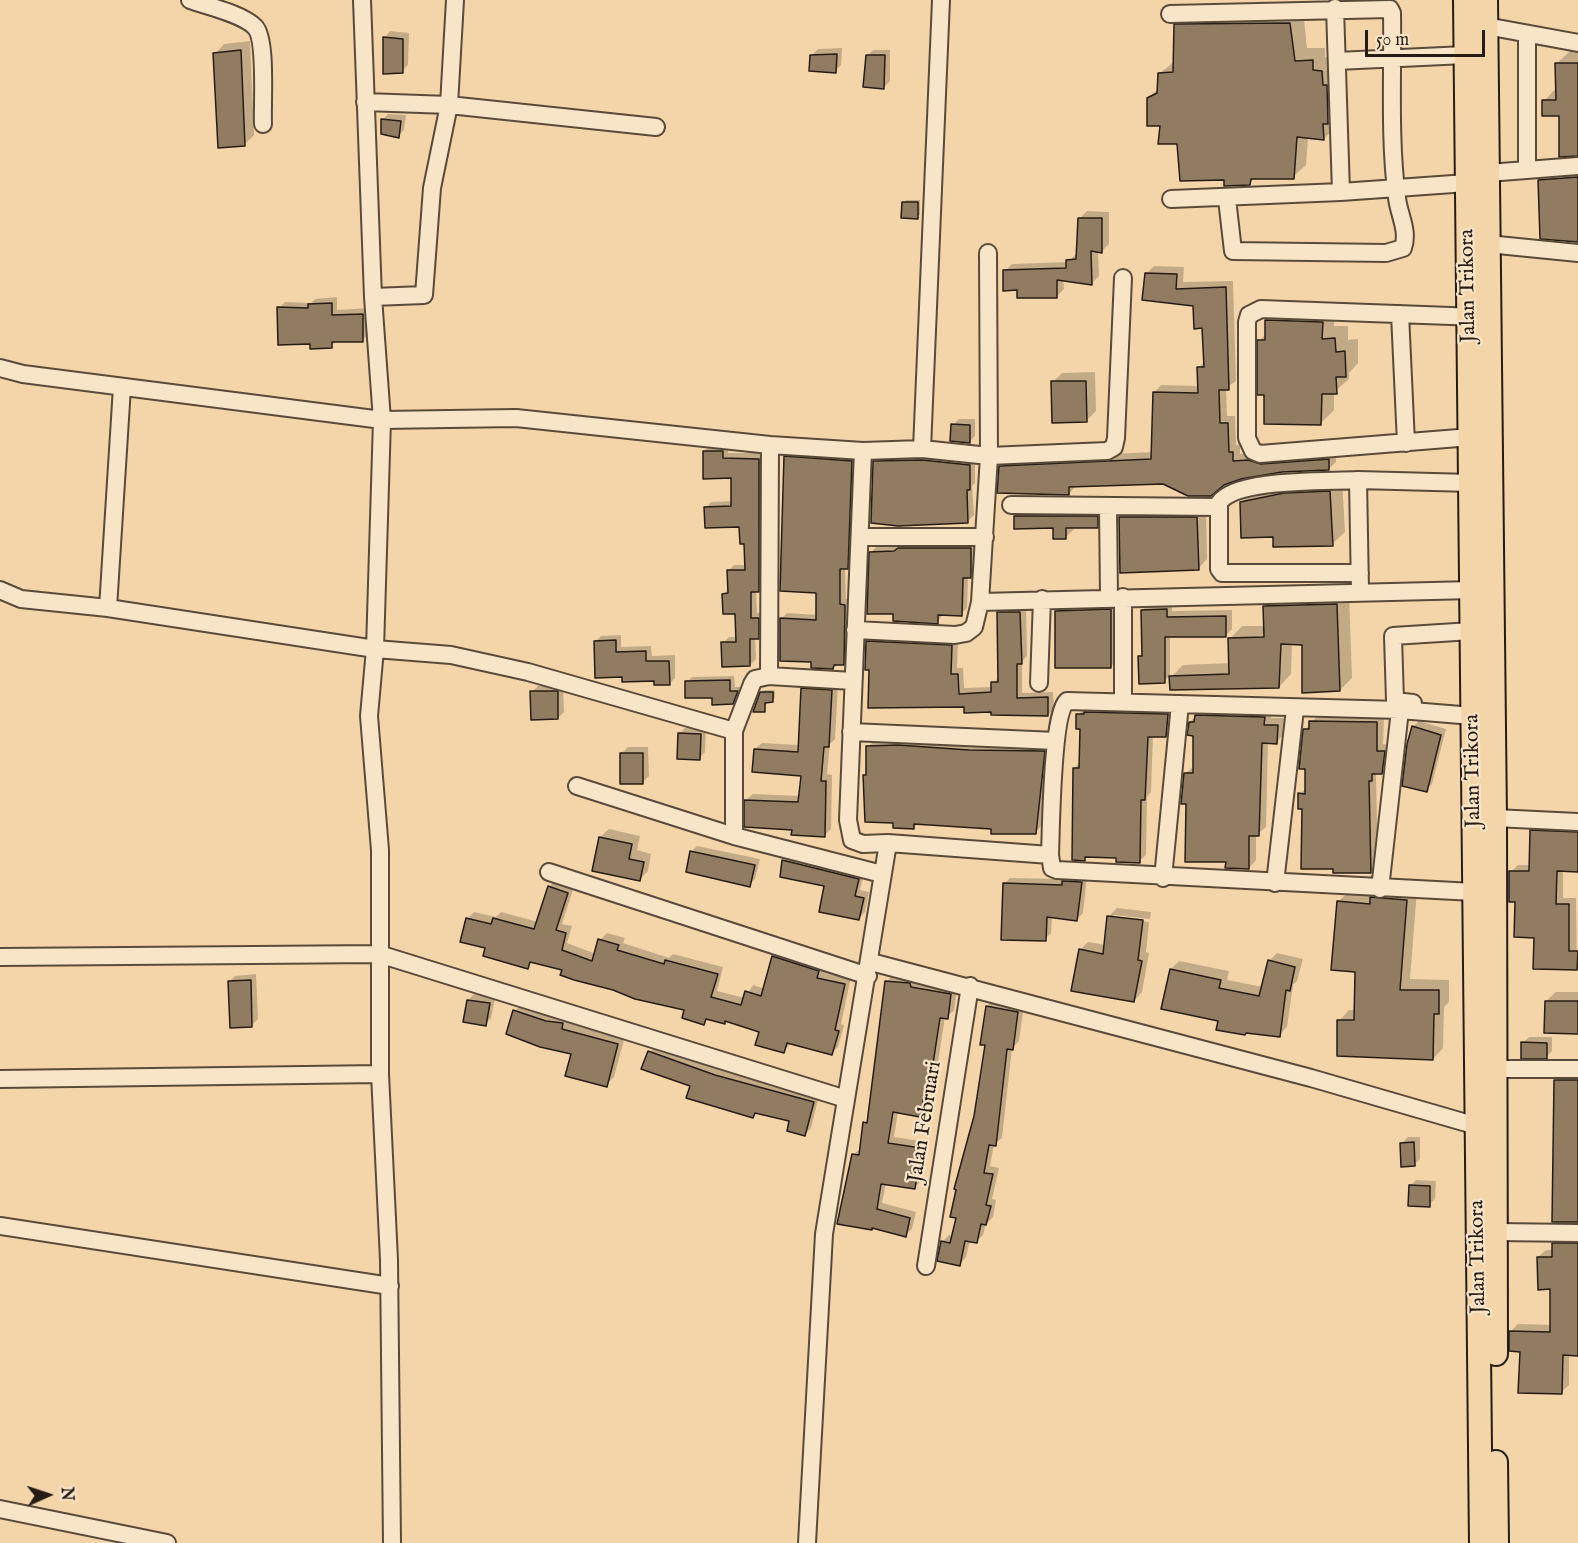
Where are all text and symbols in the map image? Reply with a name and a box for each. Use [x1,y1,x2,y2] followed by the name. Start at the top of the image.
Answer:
[1368,18,1488,56] scale bar
[1376,29,1409,52] text: 50 m
[1455,229,1483,343] street label: Jalan Trikora
[1460,714,1488,828] street label: Jalan Trikora
[904,1059,948,1185] street label: Jalan Februari
[1465,1200,1493,1314] street label: Jalan Trikora
[18,1465,78,1525] north arrow
[56,1487,76,1501] text: N

